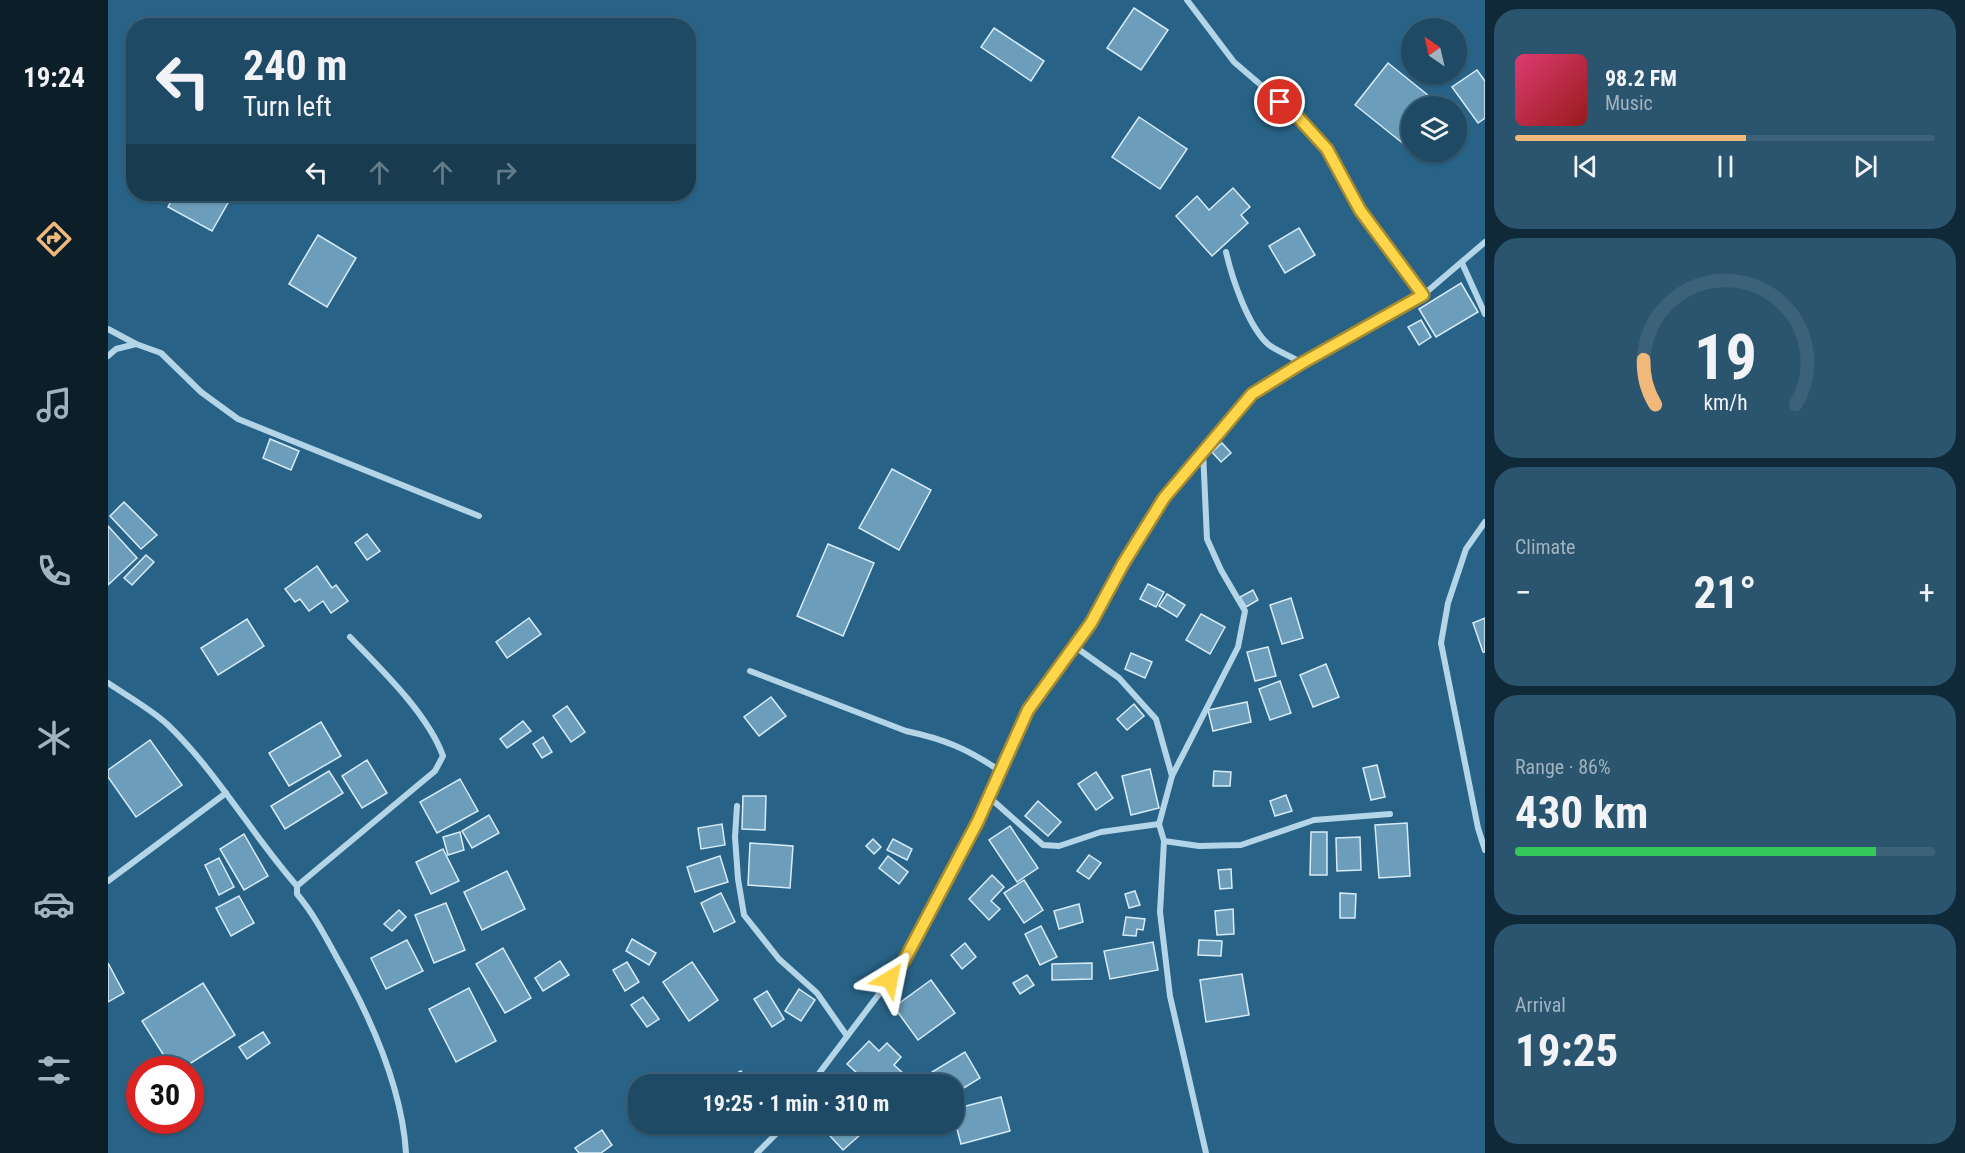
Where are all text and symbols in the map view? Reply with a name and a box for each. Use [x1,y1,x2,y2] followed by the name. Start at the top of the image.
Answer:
[1401,18,1467,84] north arrow
[1401,18,1467,162] map controls
[243,41,348,90] text: 240 m
[144,42,222,120] icon: left
[23,62,85,94] text: 19:24
[1605,66,1677,91] text: 98.2 FM
[1254,76,1305,127] pin
[1263,85,1296,118] icon: arrive
[243,91,332,123] text: Turn left
[1605,91,1653,115] text: Music
[1401,96,1467,162] button: layers
[1569,150,1602,183] icon: previous
[1709,150,1742,183] icon: pause
[1849,150,1882,183] icon: next
[300,156,333,189] icon: left
[363,156,396,189] icon: ahead
[426,156,459,189] icon: ahead
[489,156,522,189] icon: right
[33,218,75,260] icon: directions
[1693,321,1757,394] text: 19
[33,384,75,426] icon: music
[1703,390,1747,415] text: km/h
[1515,535,1575,559] text: Climate
[33,550,75,592] icon: phone
[1694,566,1757,619] text: 21°
[1515,573,1532,612] text: −
[1919,573,1935,612] text: +
[33,717,75,759] icon: climate
[1515,755,1611,779] text: Range · 86%
[1515,786,1648,839] text: 430 km
[33,883,75,925] icon: car
[858,947,922,1011] position arrow
[1515,993,1566,1017] text: Arrival
[1515,1024,1618,1077] text: 19:25
[33,1049,75,1091] icon: filters
[126,1056,204,1134] speed limit sign: 30
[703,1091,889,1116] text: 19:25 · 1 min · 310 m

